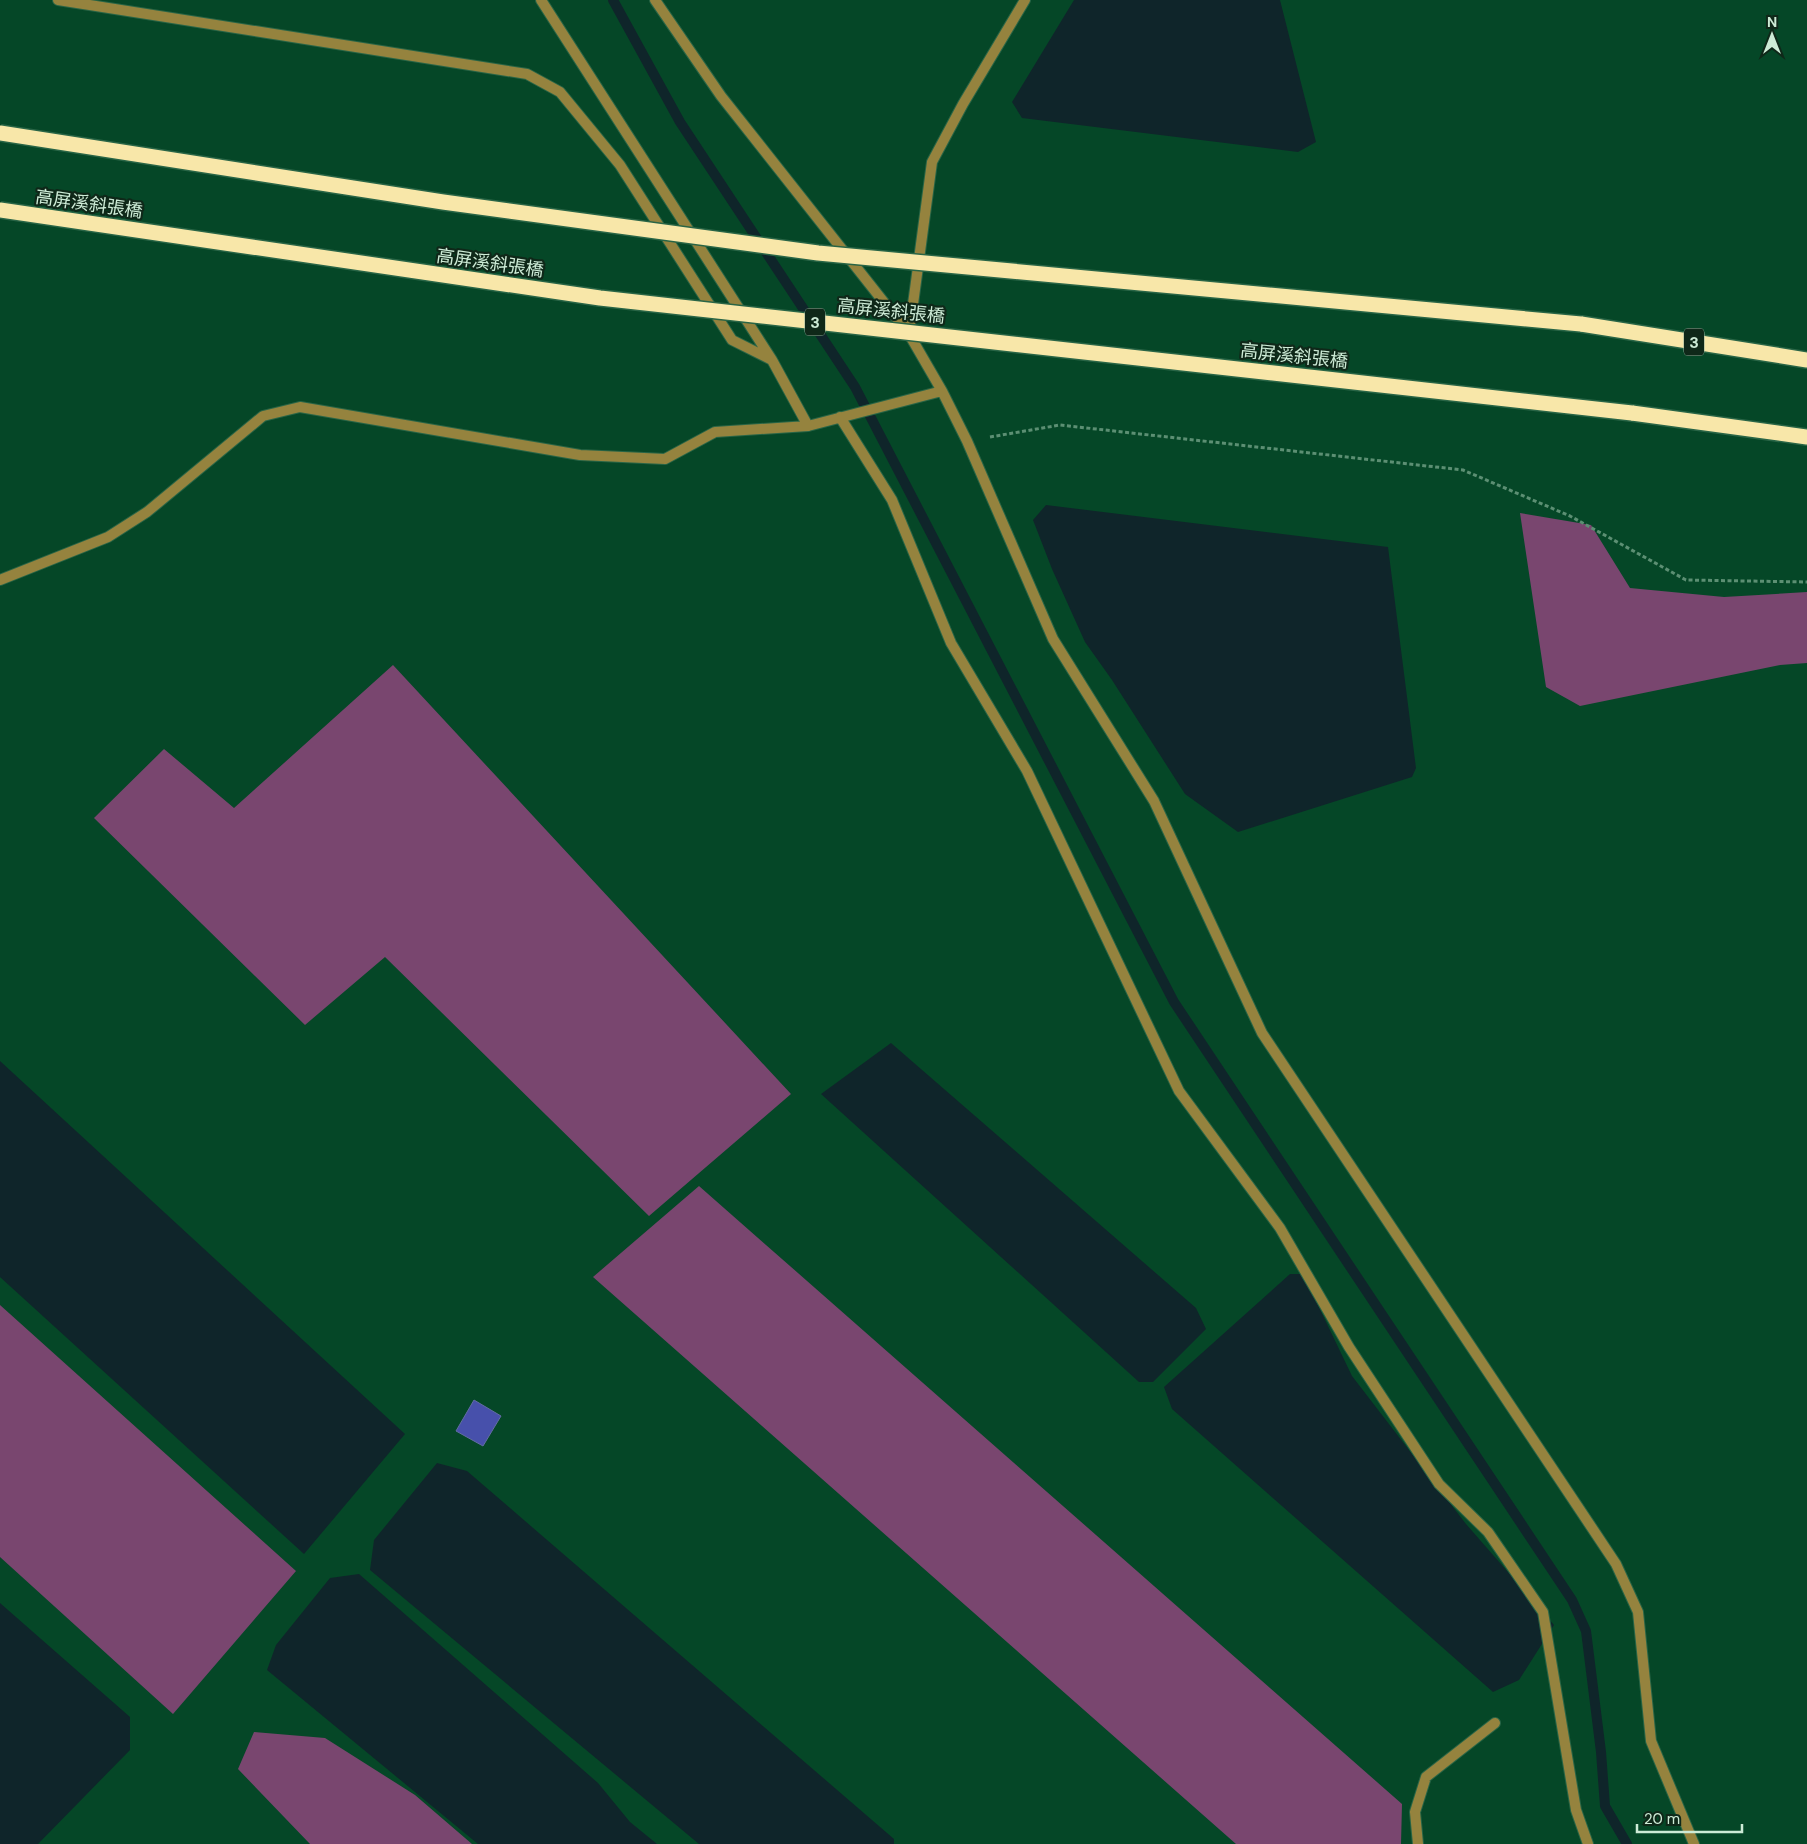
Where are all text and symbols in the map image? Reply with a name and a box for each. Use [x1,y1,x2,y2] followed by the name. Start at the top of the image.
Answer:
[1747,10,1797,60] north arrow
[1767,13,1777,31] text: N
[34,185,144,223] street label: 高屏溪斜張橋
[435,244,545,282] street label: 高屏溪斜張橋
[836,293,946,329] street label: 高屏溪斜張橋
[805,308,825,336] road number: 3
[1684,328,1704,356] road number: 3
[1239,338,1349,374] street label: 高屏溪斜張橋
[1637,1802,1742,1834] scale bar
[1644,1809,1680,1829] text: 20 m

